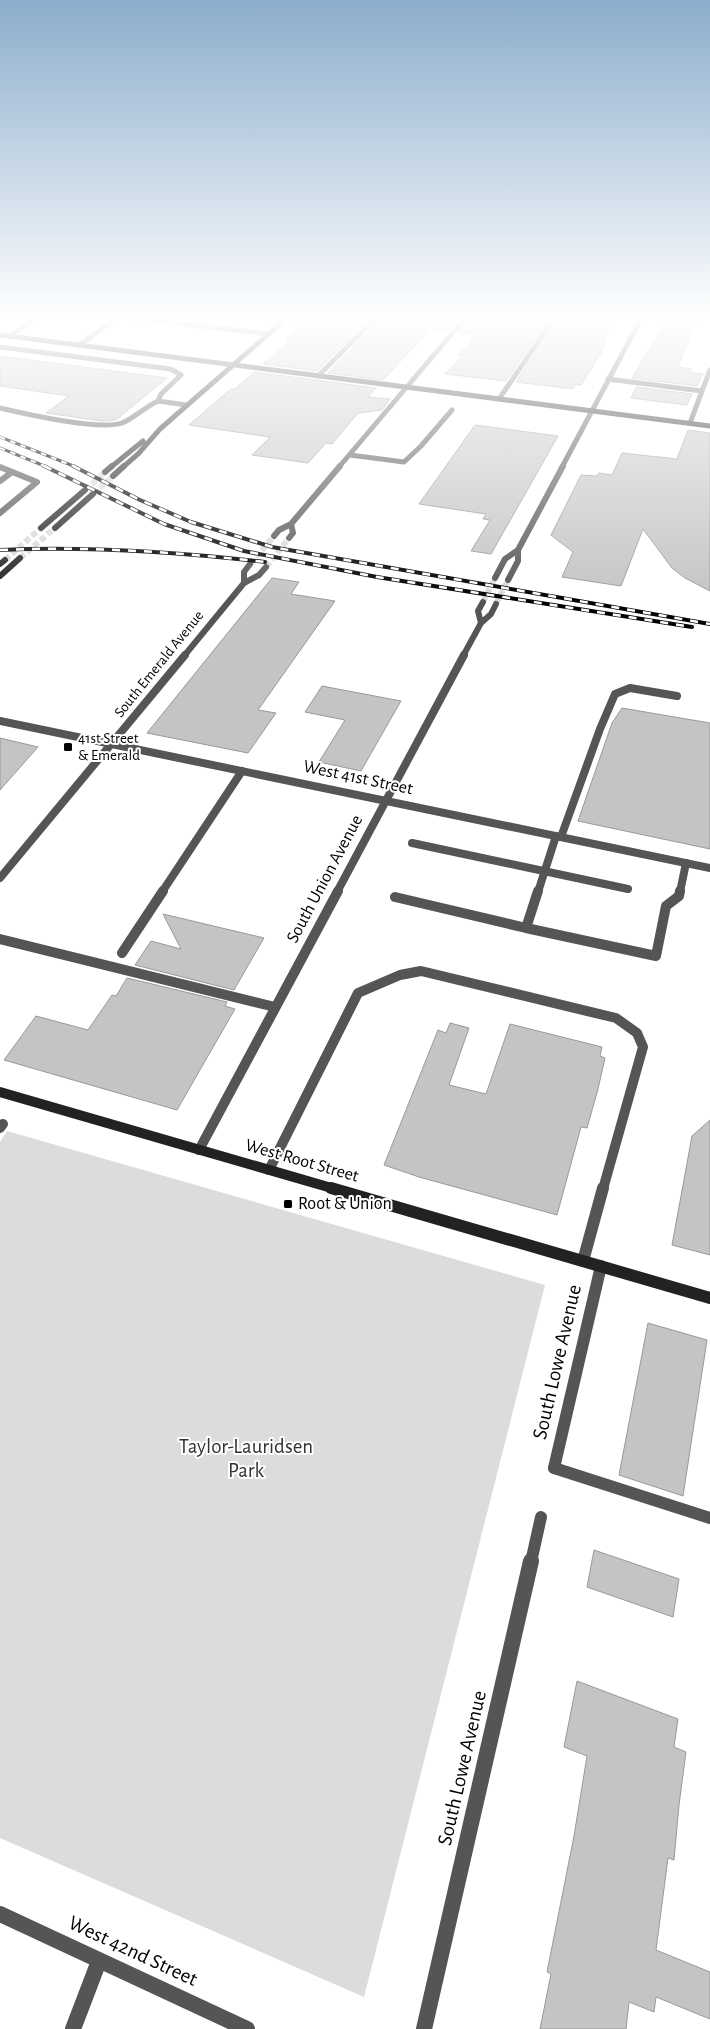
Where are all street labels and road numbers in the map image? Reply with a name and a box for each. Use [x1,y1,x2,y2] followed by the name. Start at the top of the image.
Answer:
[112,608,206,720] street label: South Emerald Avenue
[302,758,415,798] street label: West 41st Street
[284,812,366,946] street label: South Union Avenue
[243,1136,361,1186] street label: West Root Street
[529,1283,585,1441] street label: South Lowe Avenue
[434,1689,490,1847] street label: South Lowe Avenue
[65,1912,201,1990] street label: West 42nd Street

